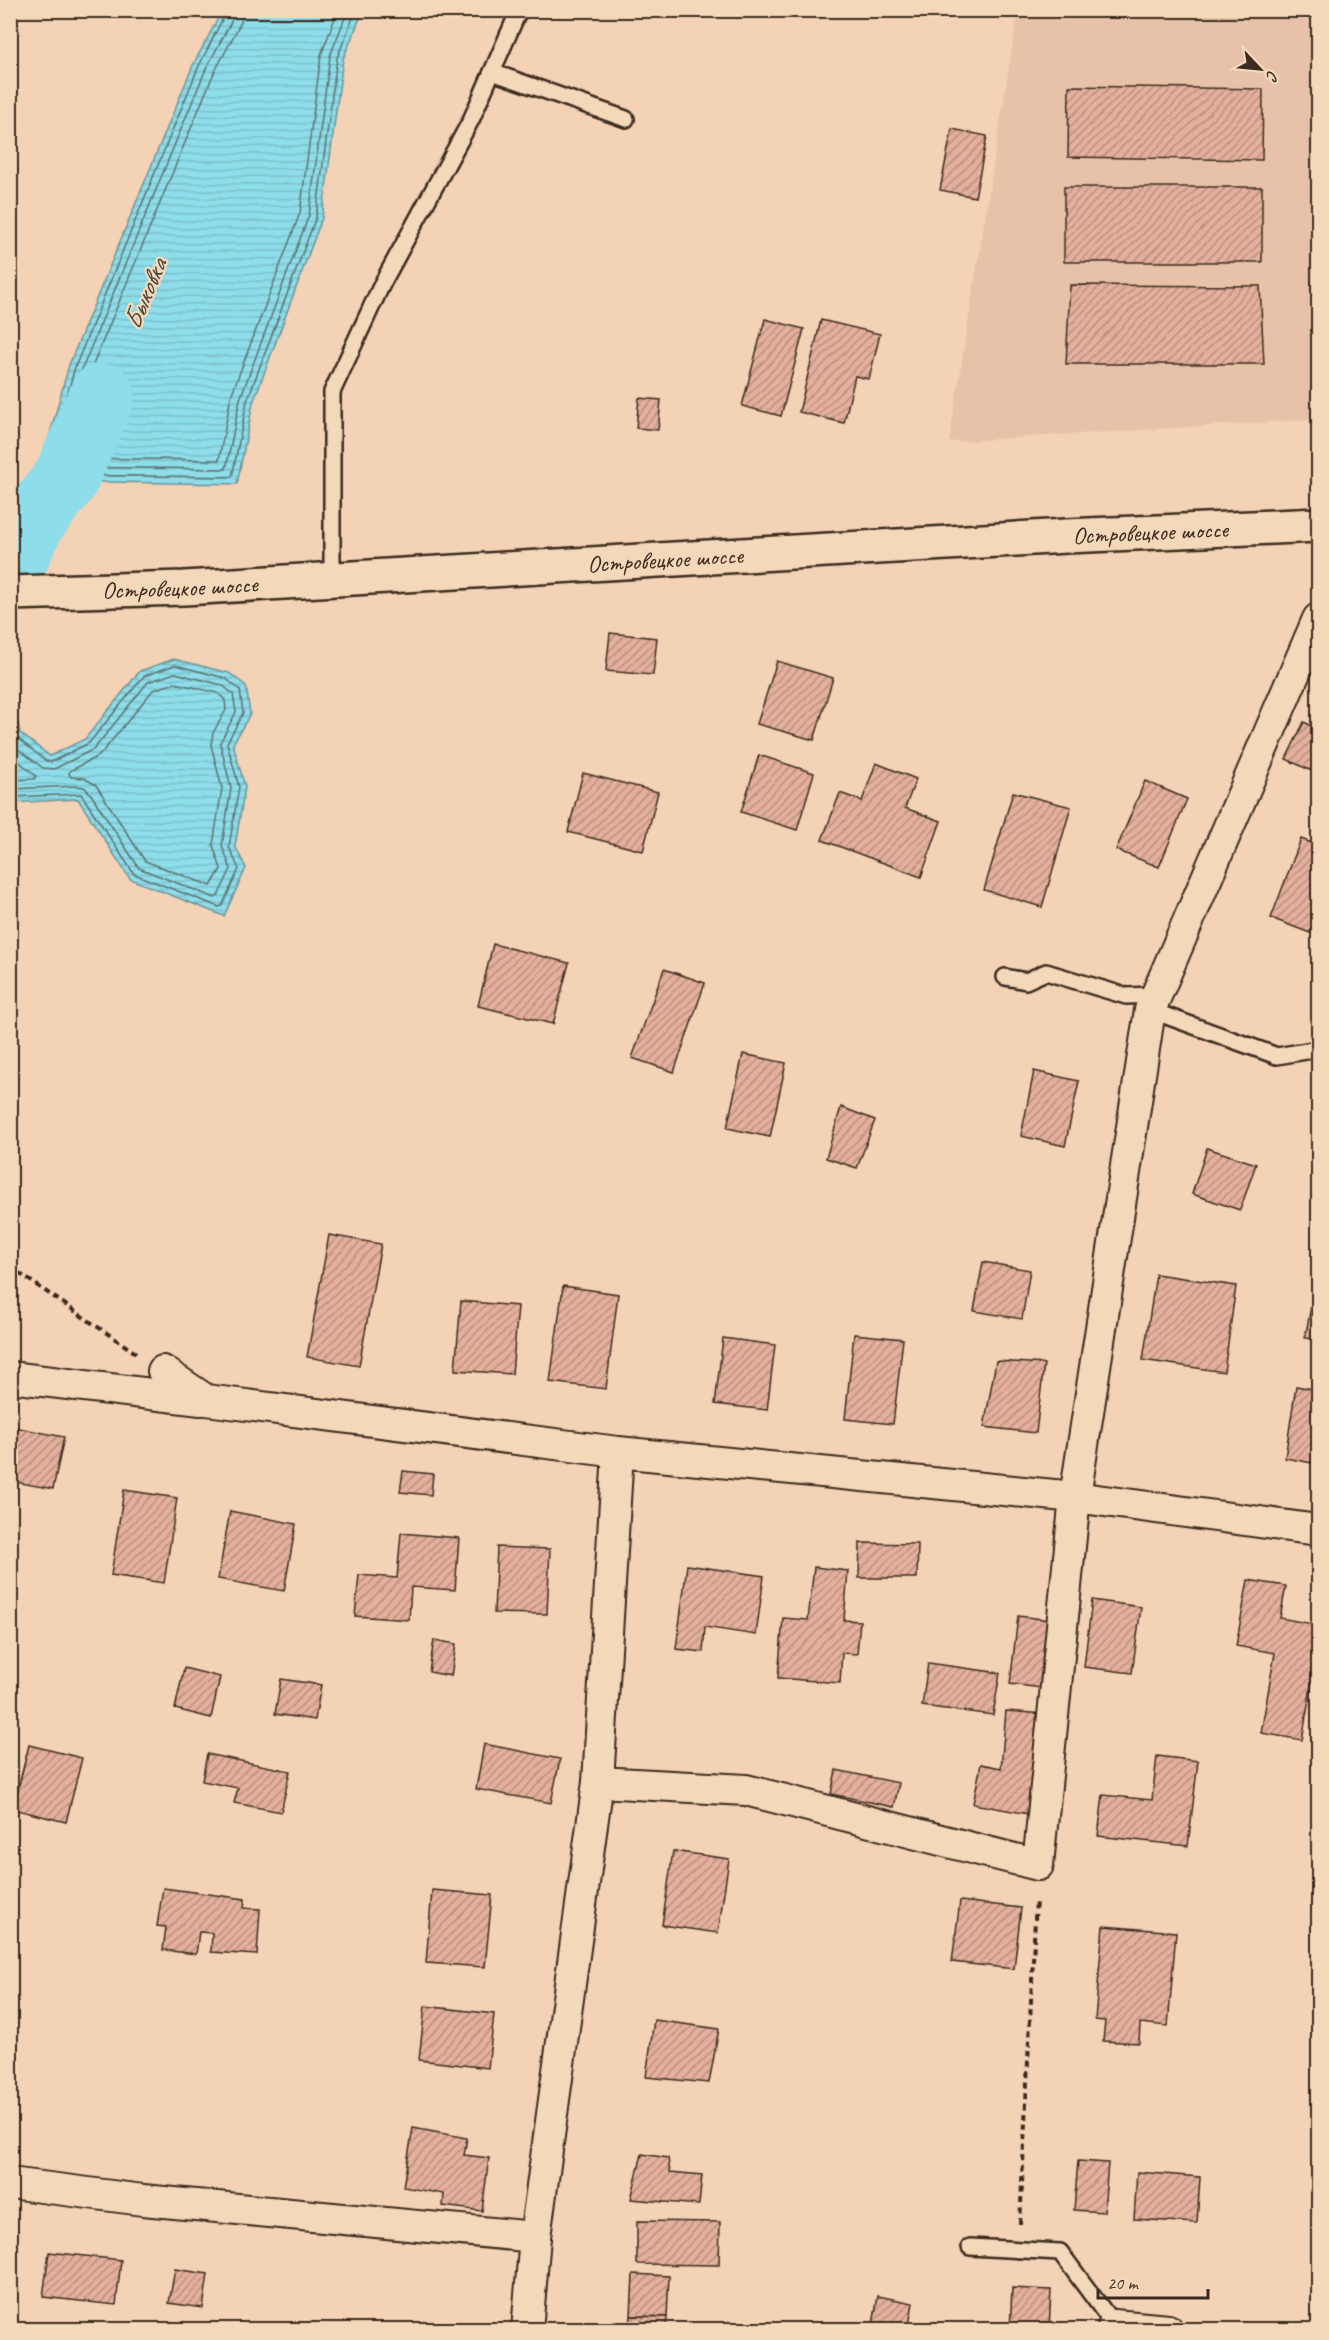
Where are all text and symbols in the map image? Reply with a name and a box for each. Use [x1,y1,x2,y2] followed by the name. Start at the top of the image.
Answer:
[1230,39,1290,99] north arrow
[1261,67,1283,85] text: С
[116,252,175,334] water label: Быковка
[1072,514,1231,551] street label: Островецкое шоссе
[587,540,746,579] street label: Островецкое шоссе
[102,569,261,605] street label: Островецкое шоссе
[1098,2262,1208,2300] scale bar
[1107,2272,1140,2294] text: 20 m

